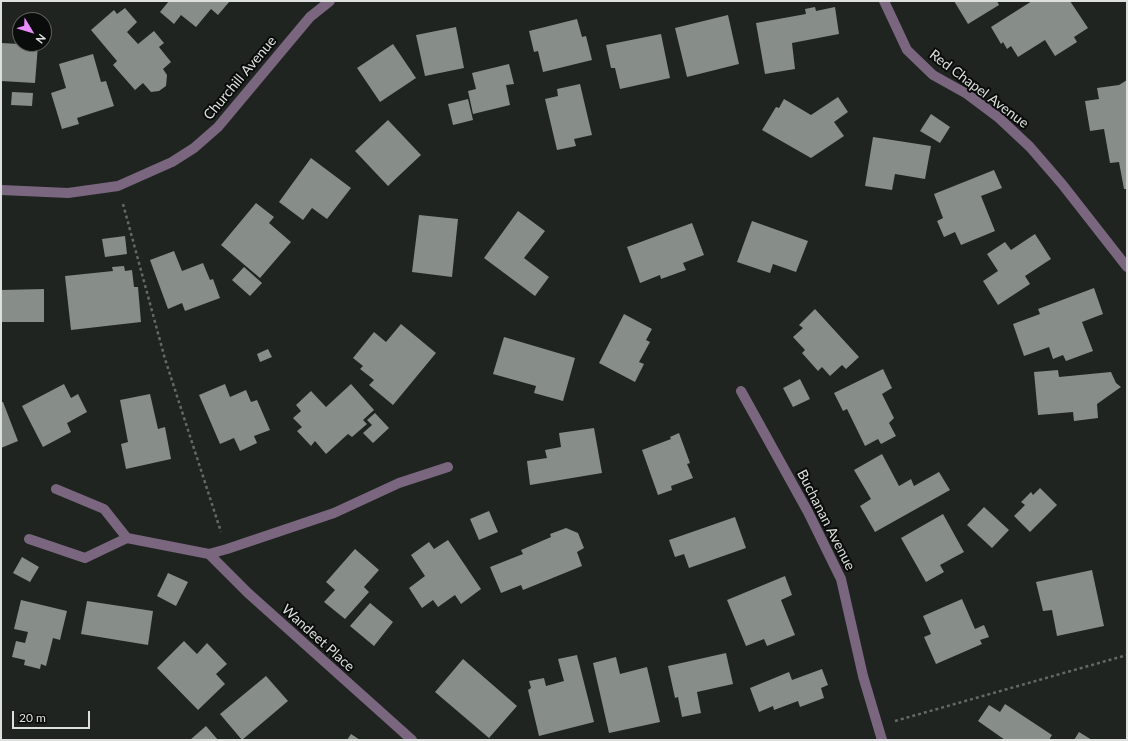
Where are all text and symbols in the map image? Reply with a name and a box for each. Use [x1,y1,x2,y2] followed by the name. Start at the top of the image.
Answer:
[12,12,52,52] north arrow
[33,32,49,46] text: N
[200,33,280,123] street label: Churchill Avenue
[926,46,1032,132] street label: Red Chapel Avenue
[793,467,859,573] street label: Buchanan Avenue
[278,601,358,675] street label: Wandeet Place
[14,703,92,729] scale bar
[19,710,46,725] text: 20 m

